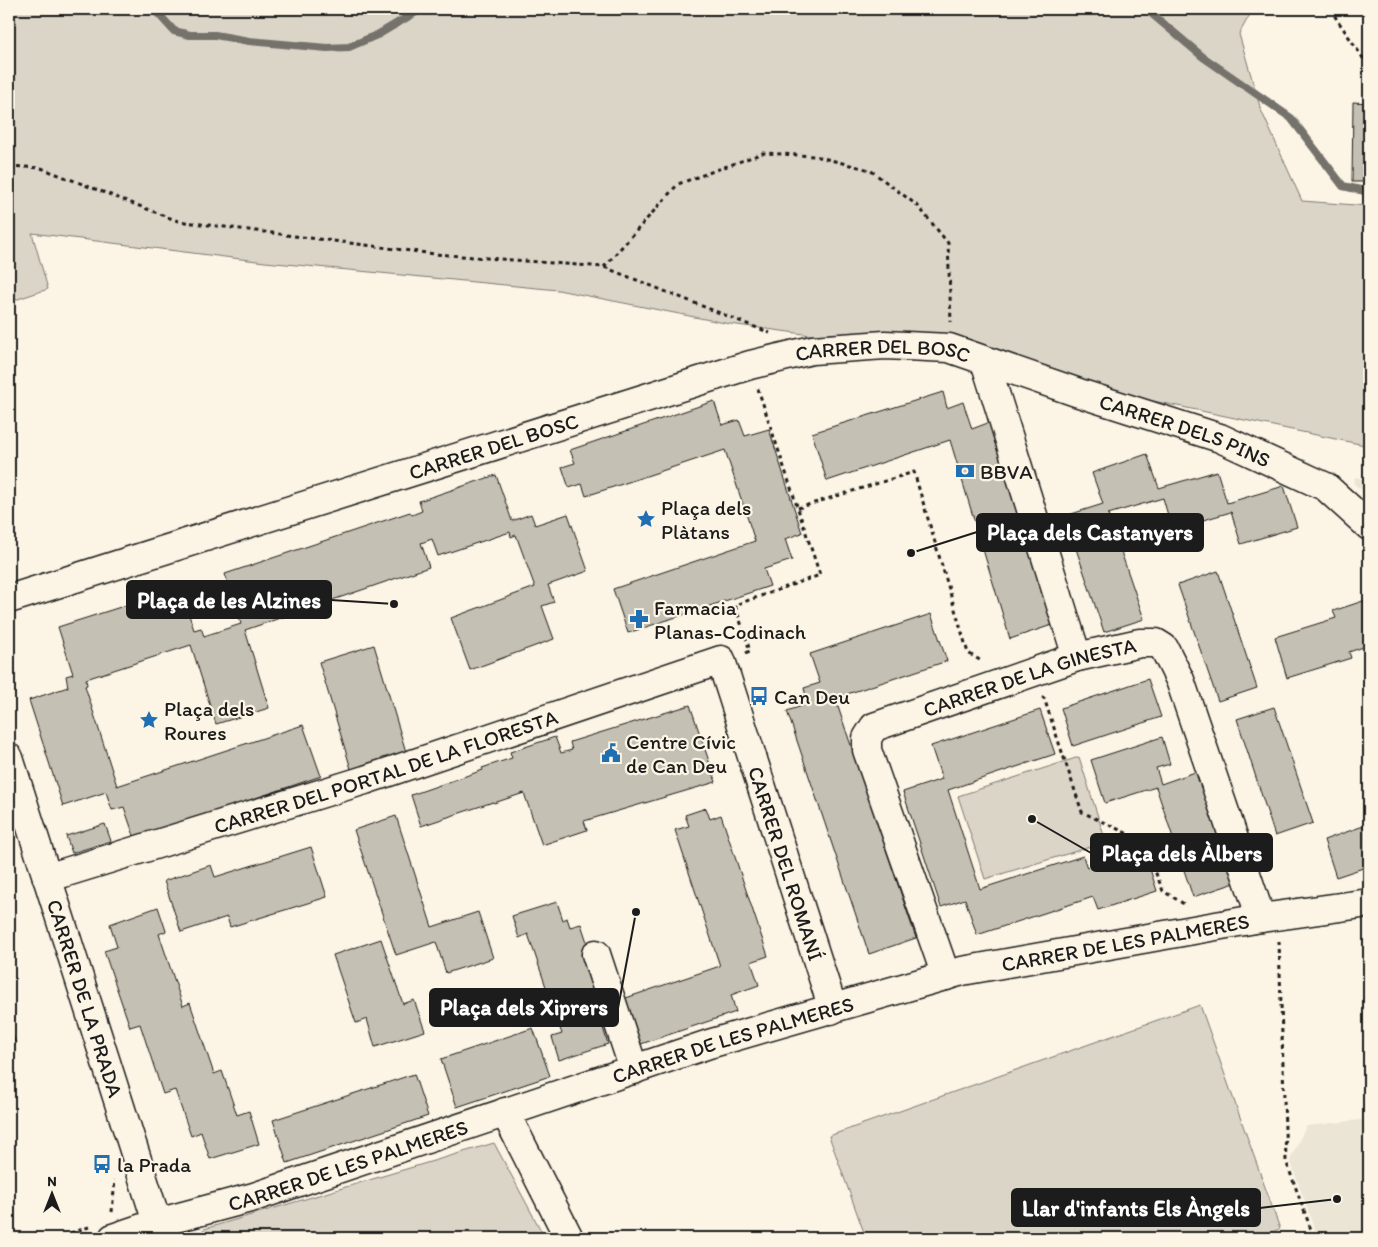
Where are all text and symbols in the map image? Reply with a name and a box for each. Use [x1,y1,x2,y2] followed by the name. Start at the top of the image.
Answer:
[792,332,974,367] street label: CARRER DEL BOSC
[1096,388,1275,472] street label: CARRER DELS PINS
[405,408,581,485] street label: CARRER DEL BOSC
[980,459,1033,484] place label: BBVA
[954,460,976,482] bank icon: BBVA
[661,495,751,544] place label: Plaça dels Plàtans
[635,508,657,530] place icon: Plaça dels Plàtans
[977,514,1203,551] callout: Plaça dels Castanyers
[987,519,1193,546] text: Plaça dels Castanyers
[127,581,331,618] callout: Plaça de les Alzines
[137,587,321,614] text: Plaça de les Alzines
[654,595,807,644] place label: Farmacia Planas-Codinach
[628,608,650,630] pharmacy icon: Farmacia Planas-Codinach
[919,632,1139,722] street label: CARRER DE LA GINESTA
[774,684,850,709] place label: Can Deu
[748,685,770,707] bus stop icon: Can Deu
[164,696,254,745] place label: Plaça dels Roures
[211,703,561,838] street label: CARRER DEL PORTAL DE LA FLORESTA
[138,709,160,731] place icon: Plaça dels Roures
[626,729,736,778] place label: Centre Cívic de Can Deu
[600,742,622,764] public building icon: Centre Cívic de Can Deu
[743,763,829,964] street label: CARRER DEL ROMANÍ
[1091,834,1272,871] callout: Plaça dels Àlbers
[1102,840,1262,867] text: Plaça dels Àlbers
[42,896,129,1101] street label: CARRER DE LA PRADA
[999,908,1251,976] street label: CARRER DE LES PALMERES
[430,989,618,1026] callout: Plaça dels Xiprers
[609,991,856,1088] street label: CARRER DE LES PALMERES
[440,994,608,1021] text: Plaça dels Xiprers
[225,1114,471,1216] street label: CARRER DE LES PALMERES
[117,1152,191,1177] place label: la Prada
[91,1153,113,1175] bus stop icon: la Prada
[28,1170,78,1220] north arrow
[47,1173,57,1190] text: N
[1012,1189,1260,1226] callout: Llar d'infants Els Àngels
[1022,1195,1250,1222] text: Llar d'infants Els Àngels

